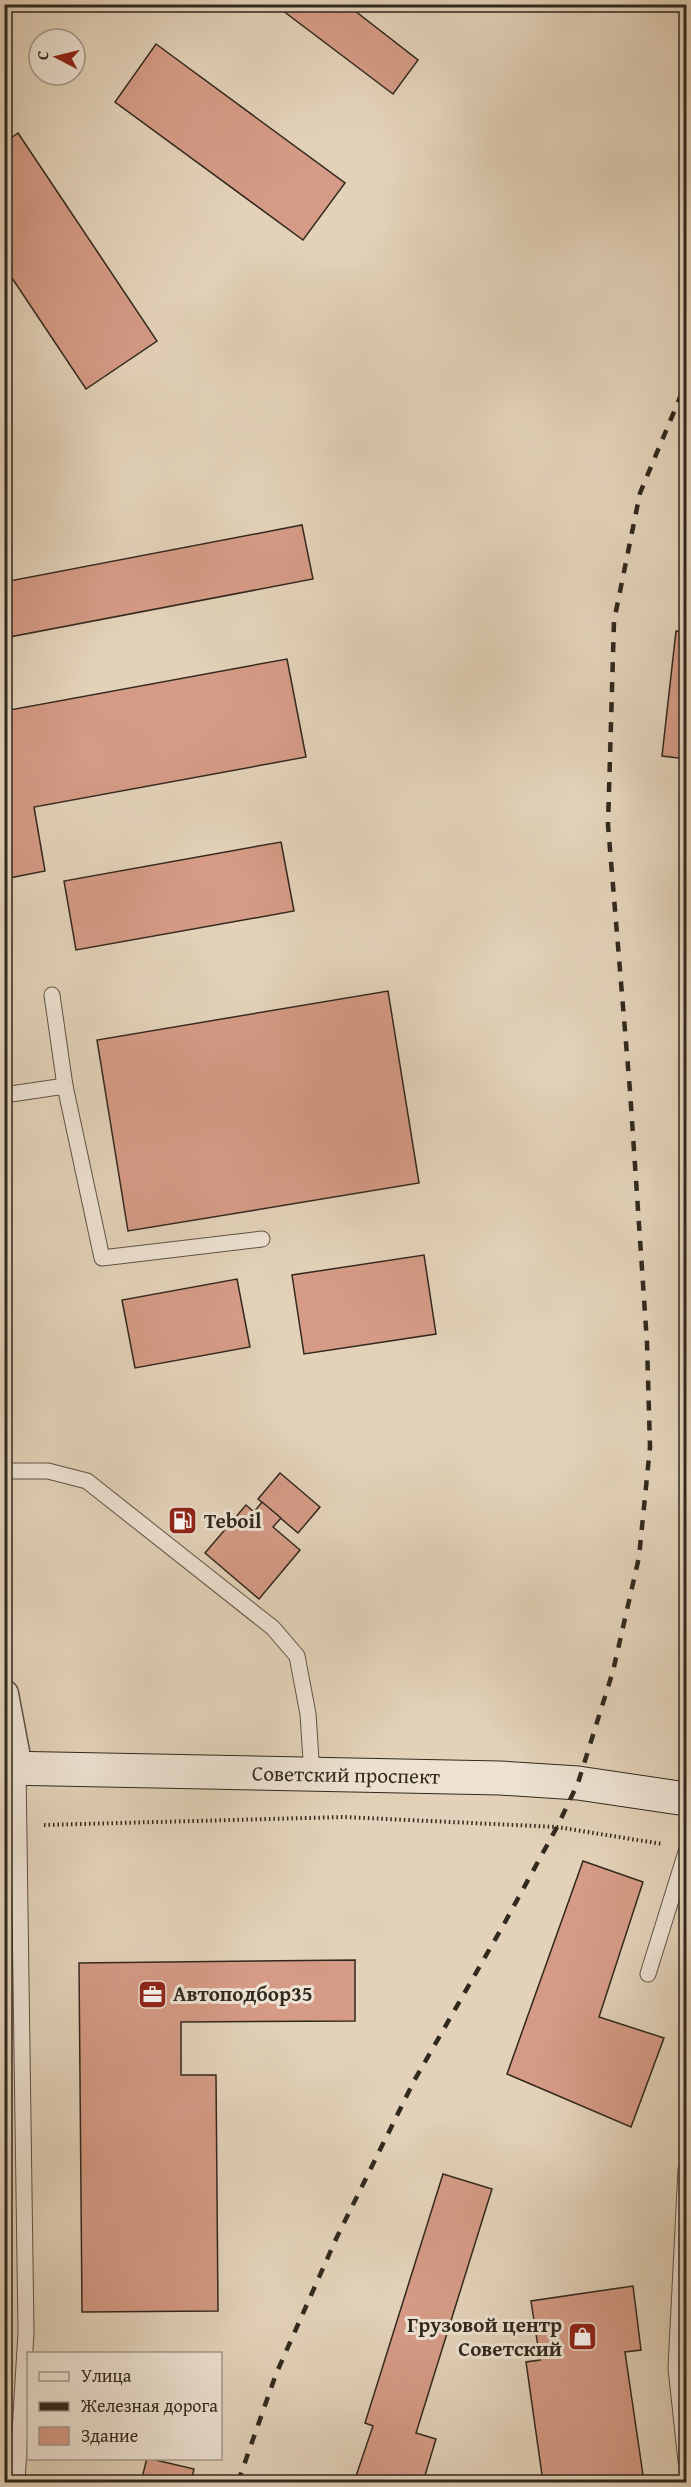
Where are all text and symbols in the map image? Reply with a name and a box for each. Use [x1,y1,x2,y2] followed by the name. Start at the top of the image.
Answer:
[27,27,87,87] north arrow
[30,49,55,61] text: С
[167,1505,199,1537] fuel station icon: Teboil
[204,1505,262,1536] place label: Teboil
[252,1757,440,1792] street label: Советский проспект
[136,1978,168,2010] office icon: Автоподбор35
[173,1978,313,2009] place label: Автоподбор35
[407,2309,562,2364] place label: Грузовой центр Советский
[567,2321,599,2353] shop icon: Грузовой центр Советский
[27,2352,222,2460] legend
[81,2362,132,2389] text: Улица
[80,2392,218,2419] text: Железная дорога
[81,2422,138,2449] text: Здание

